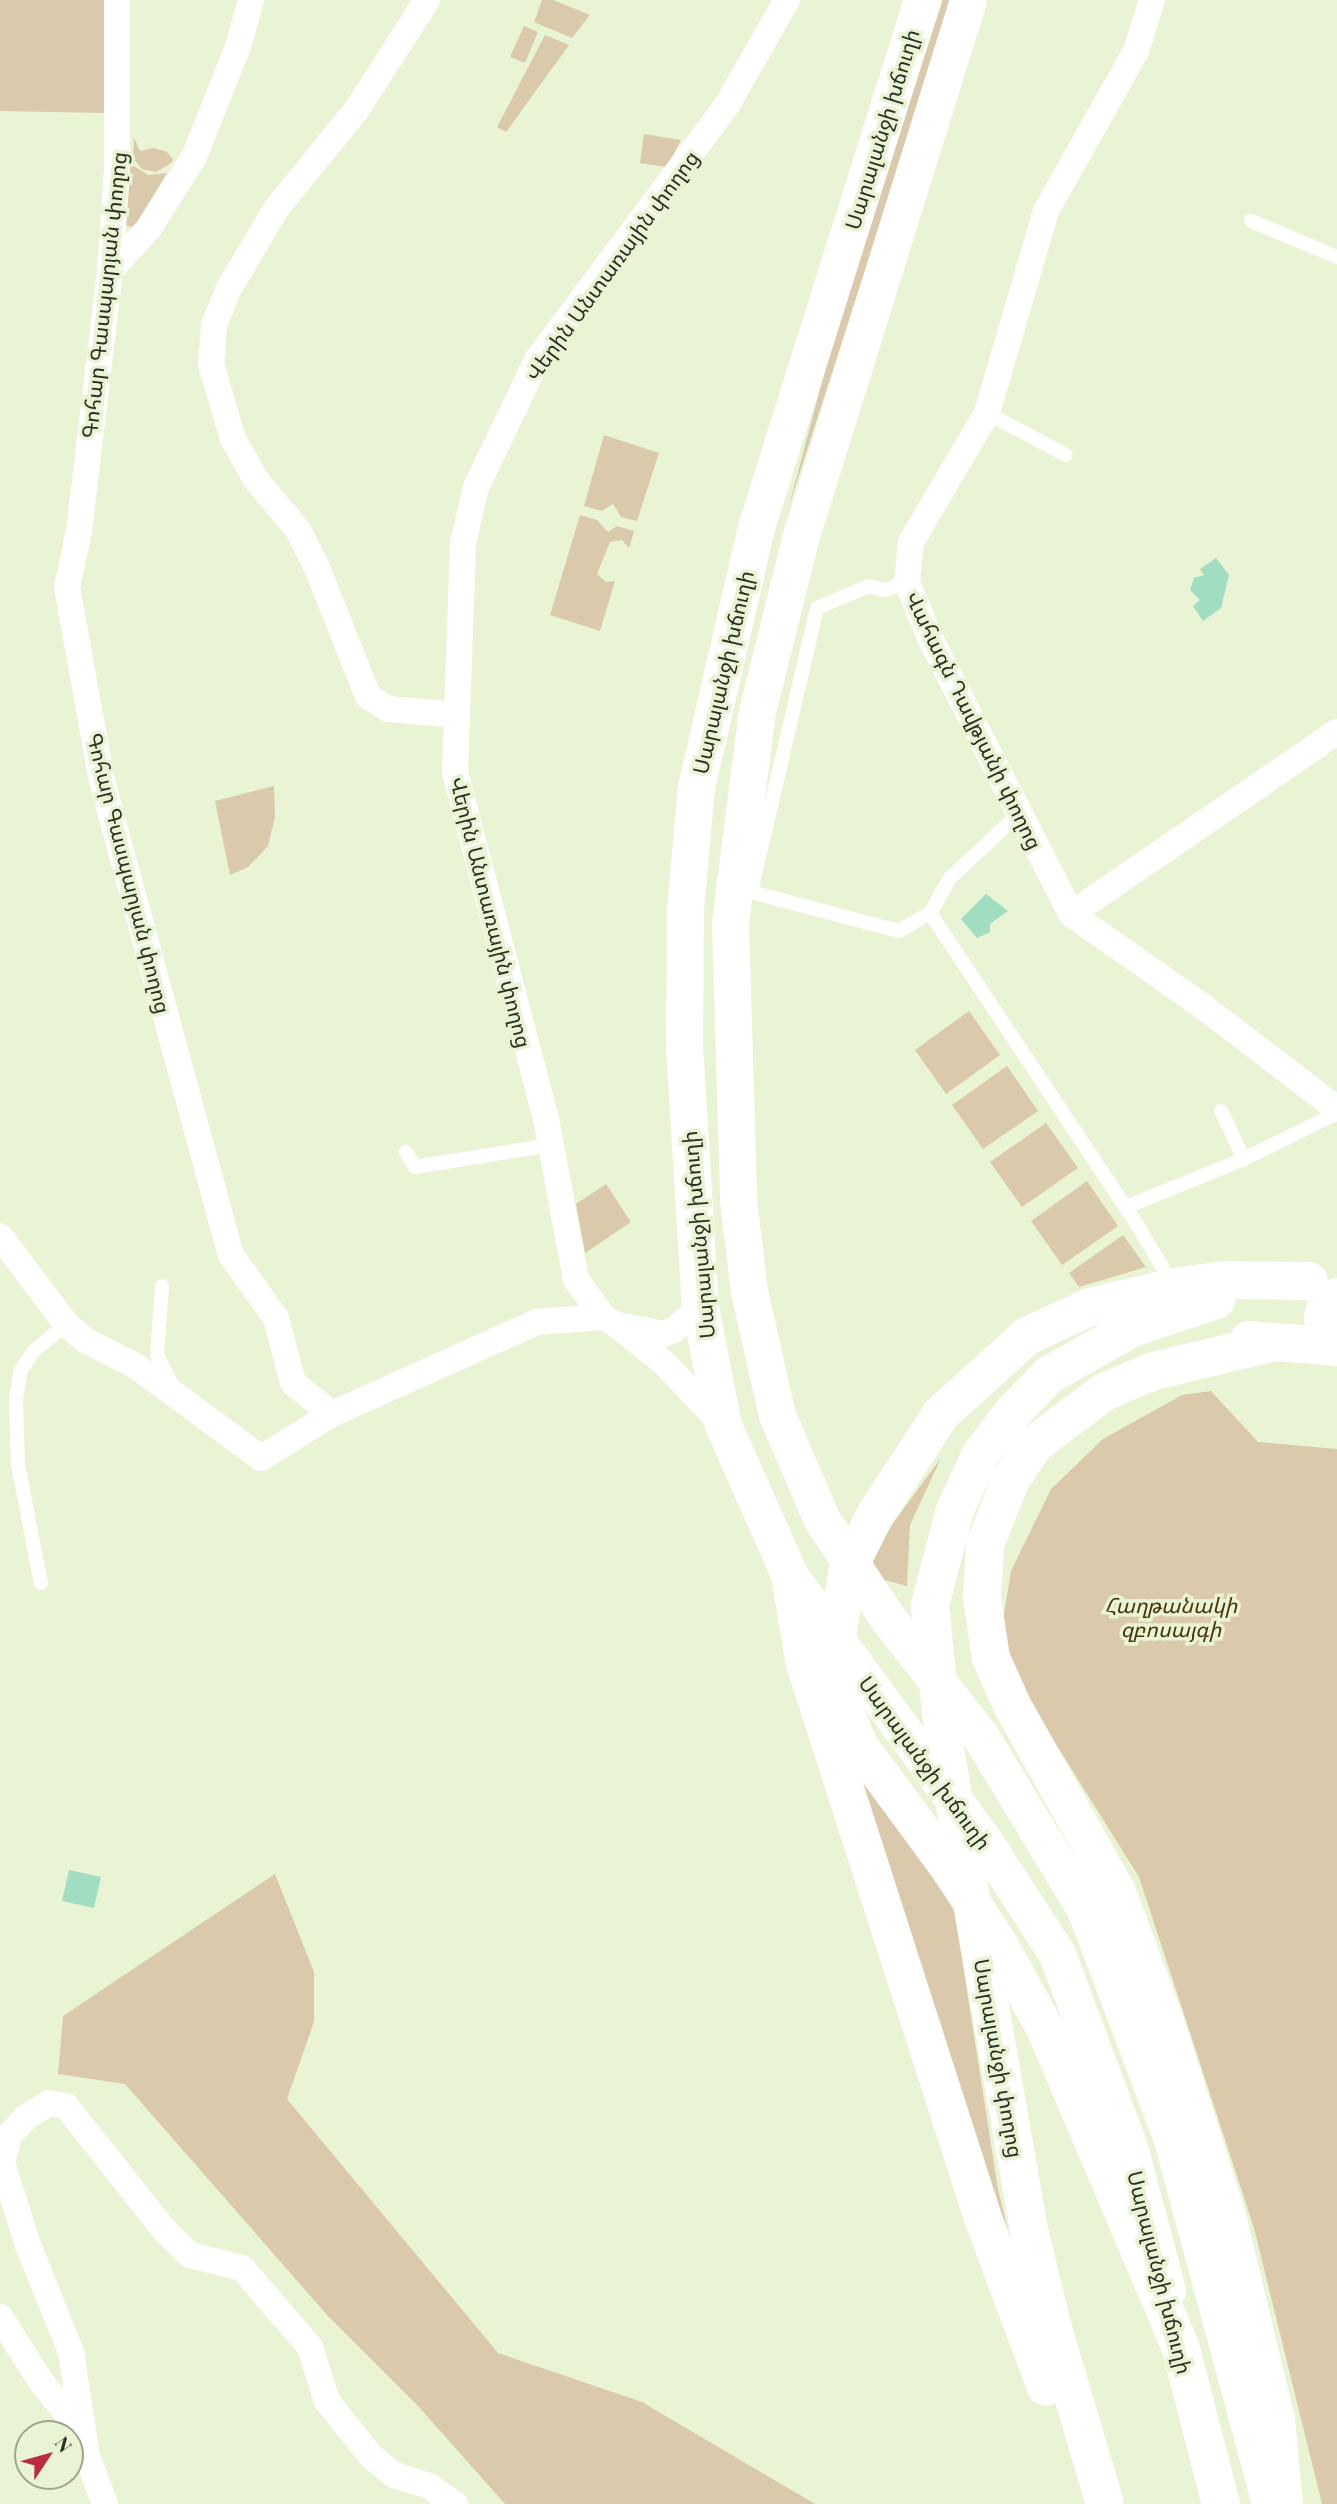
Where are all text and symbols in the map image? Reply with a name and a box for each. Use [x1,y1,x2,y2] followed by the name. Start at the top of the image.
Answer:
[838,26,924,232] street label: Սարալանջի խճուղի
[519,145,703,385] street label: Վերին Անտառային փողոց
[75,150,131,440] street label: Գոհար Գասպարյան փողոց
[686,568,758,776] street label: Սարալանջի խճուղի
[901,587,1049,853] street label: Վահագն Դավթյանի փողոց
[83,730,177,1016] street label: Գոհար Գասպարյան փողոց
[446,774,538,1050] street label: Վերին Անտառային փողոց
[675,1130,719,1340] street label: Սարալանջի խճուղի
[1105,1591,1237,1641] park label: Հաղթանակի զբոսայգի
[855,1670,997,1854] street label: Սարալանջի խճուղի
[970,1956,1030,2160] street label: Սարալանջի փողոց
[1124,2168,1198,2376] street label: Սարալանջի խճուղի
[14,2420,84,2490] north arrow
[50,2431,79,2457] text: N

